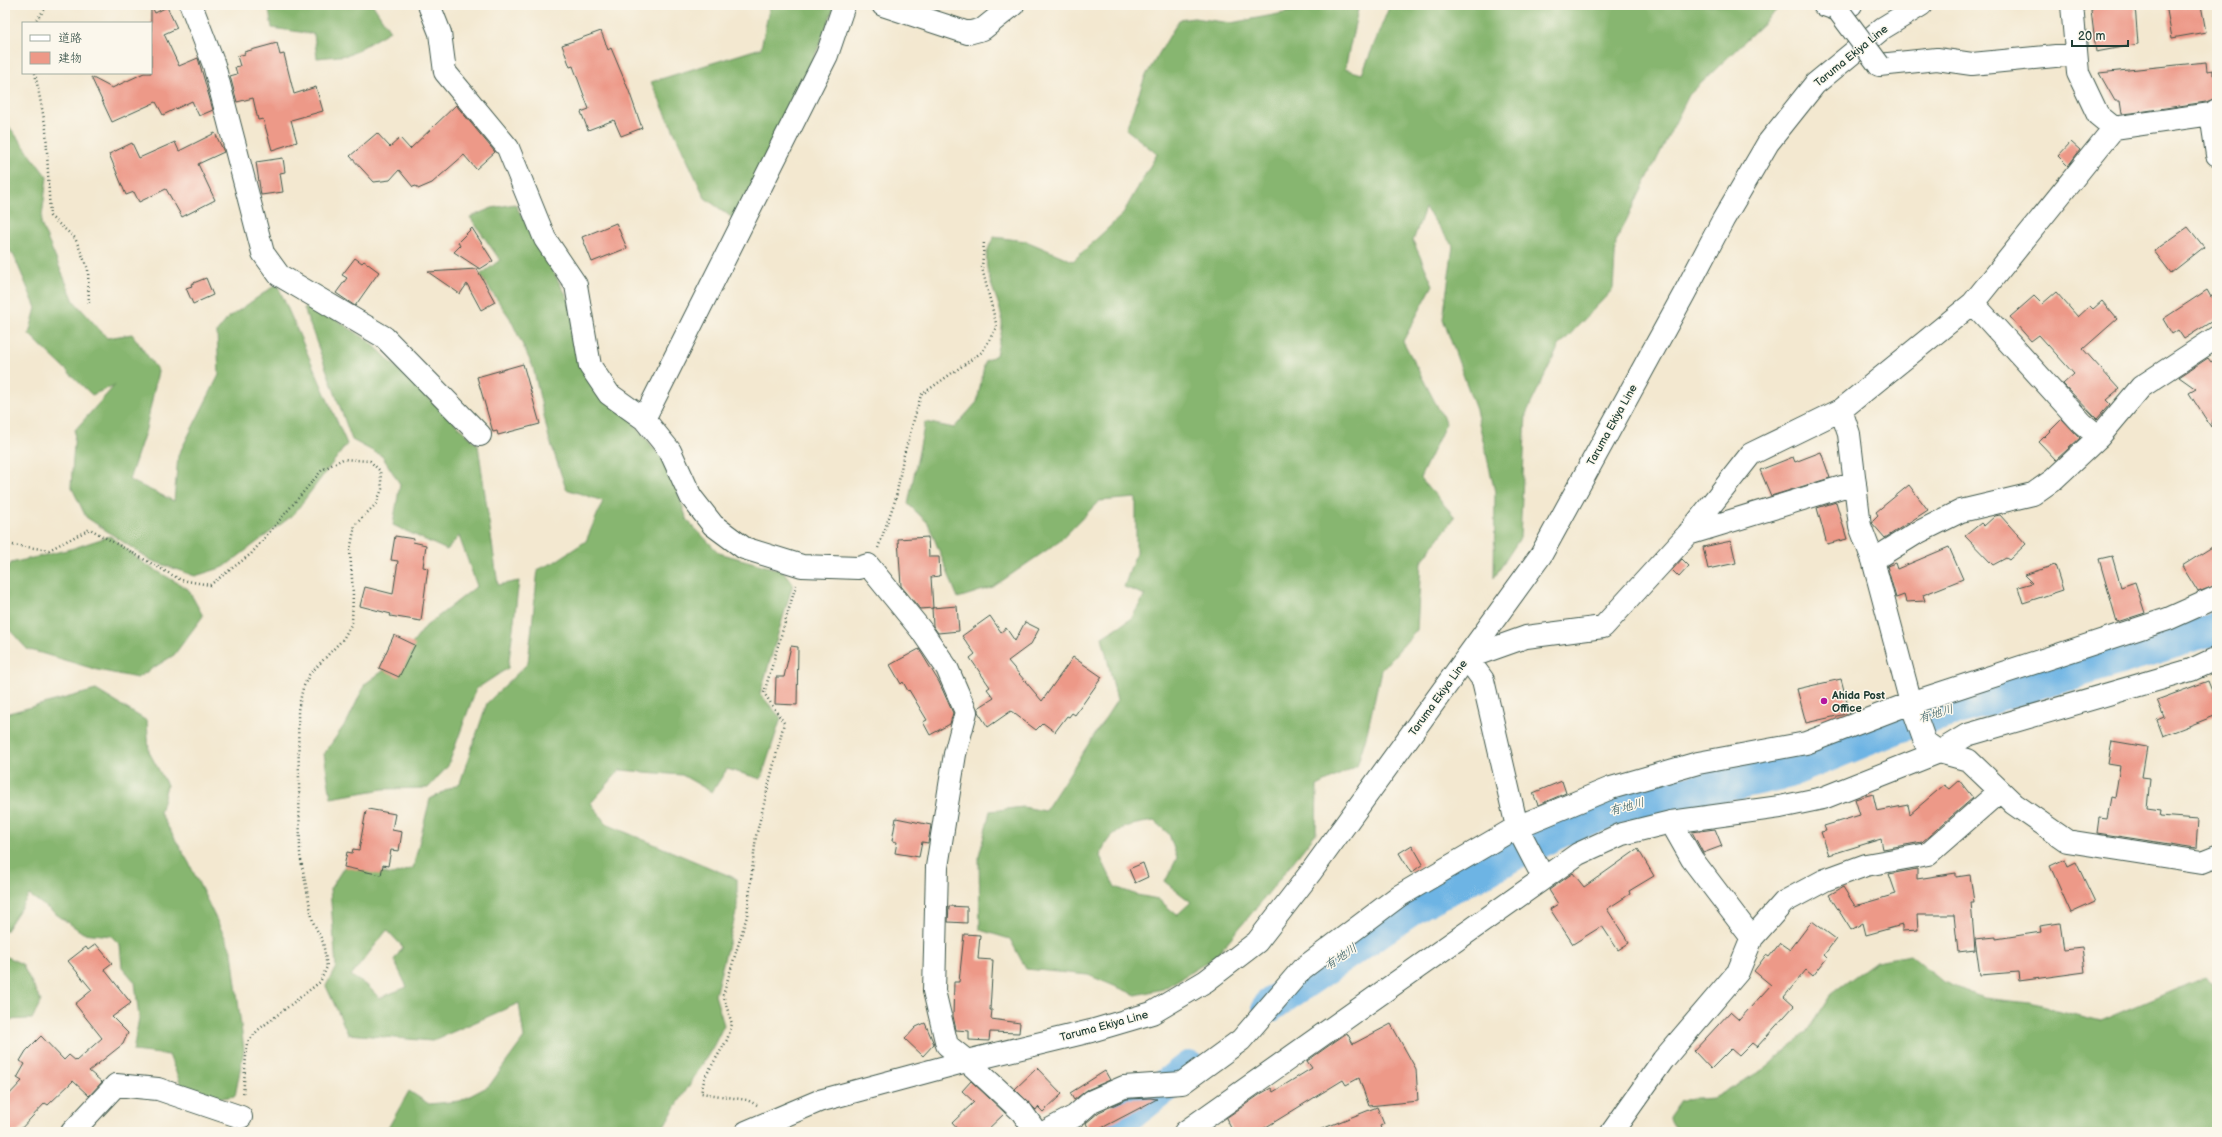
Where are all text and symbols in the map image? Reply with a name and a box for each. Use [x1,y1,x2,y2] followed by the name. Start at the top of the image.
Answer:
[22,22,152,74] legend
[1812,22,1891,90] street label: Taruma Ekiya Line
[2072,22,2128,48] scale bar
[2078,29,2105,44] text: 20 m
[58,31,82,46] text: 道路
[58,51,82,66] text: 建物
[1584,382,1640,468] street label: Taruma Ekiya Line
[1406,657,1470,739] street label: Taruma Ekiya Line
[1831,689,1885,715] place label: Ahida Post Office
[1819,696,1829,706] marker: Ahida Post Office
[1917,702,1955,726] water label: 有地川
[1608,795,1646,819] water label: 有地川
[1322,941,1360,973] water label: 有地川
[1058,1008,1150,1044] street label: Taruma Ekiya Line

